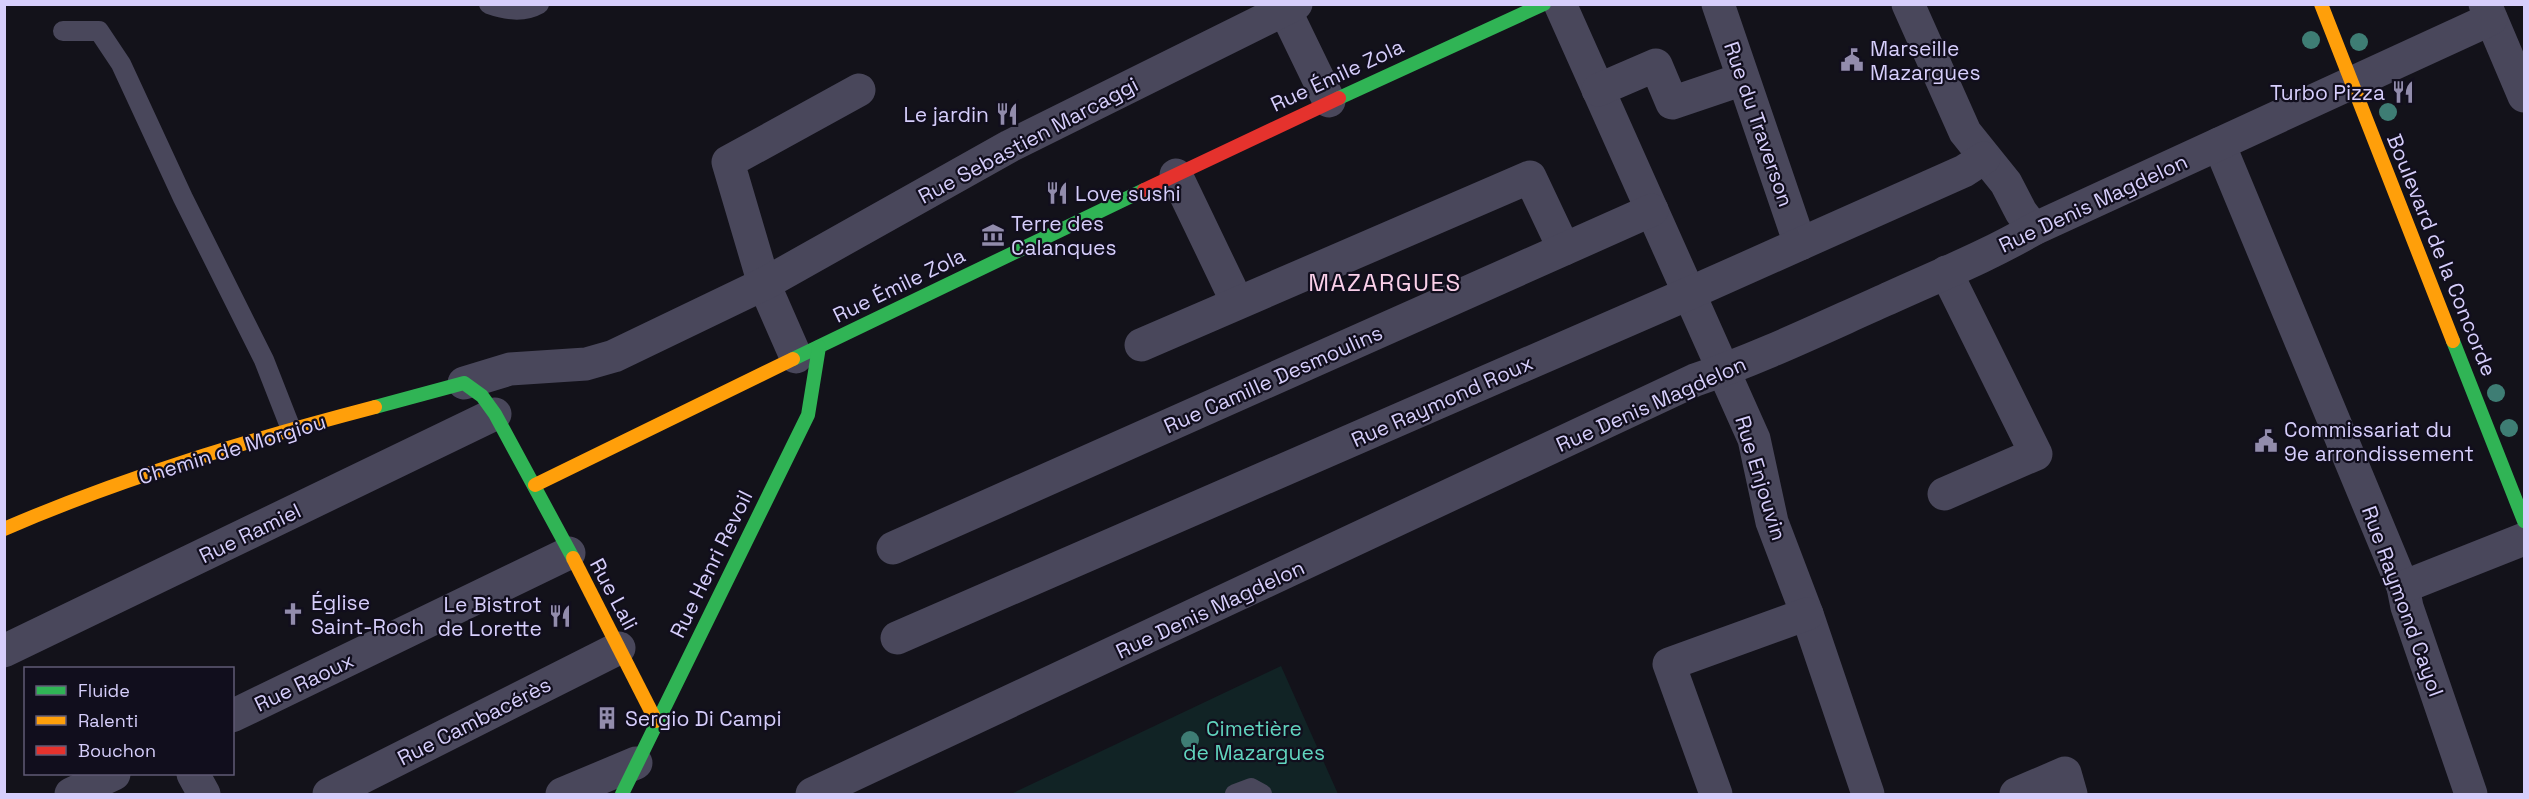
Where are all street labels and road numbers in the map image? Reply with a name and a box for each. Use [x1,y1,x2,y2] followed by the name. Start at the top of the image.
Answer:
[1266,32,1408,118] street label: Rue Émile Zola
[1718,38,1800,210] street label: Rue du Traverson
[913,70,1143,210] street label: Rue Sebastien Marcaggi
[2381,130,2503,380] street label: Boulevard de la Concorde
[1994,147,2192,259] street label: Rue Denis Magdelon
[828,241,970,329] street label: Rue Émile Zola
[1160,319,1386,439] street label: Rue Camille Desmoulins
[1347,349,1537,453] street label: Rue Raymond Roux
[1552,350,1750,458] street label: Rue Denis Magdelon
[135,408,329,490] street label: Chemin de Morgiou
[1729,412,1793,544] street label: Rue Enjouvin
[664,486,758,642] street label: Rue Henri Revoil
[195,497,305,569] street label: Rue Ramiel
[2356,502,2450,700] street label: Rue Raymond Cayol
[584,553,644,635] street label: Rue Lali
[1111,553,1309,665] street label: Rue Denis Magdelon
[250,646,358,718] street label: Rue Raoux
[393,671,555,771] street label: Rue Cambacérès

